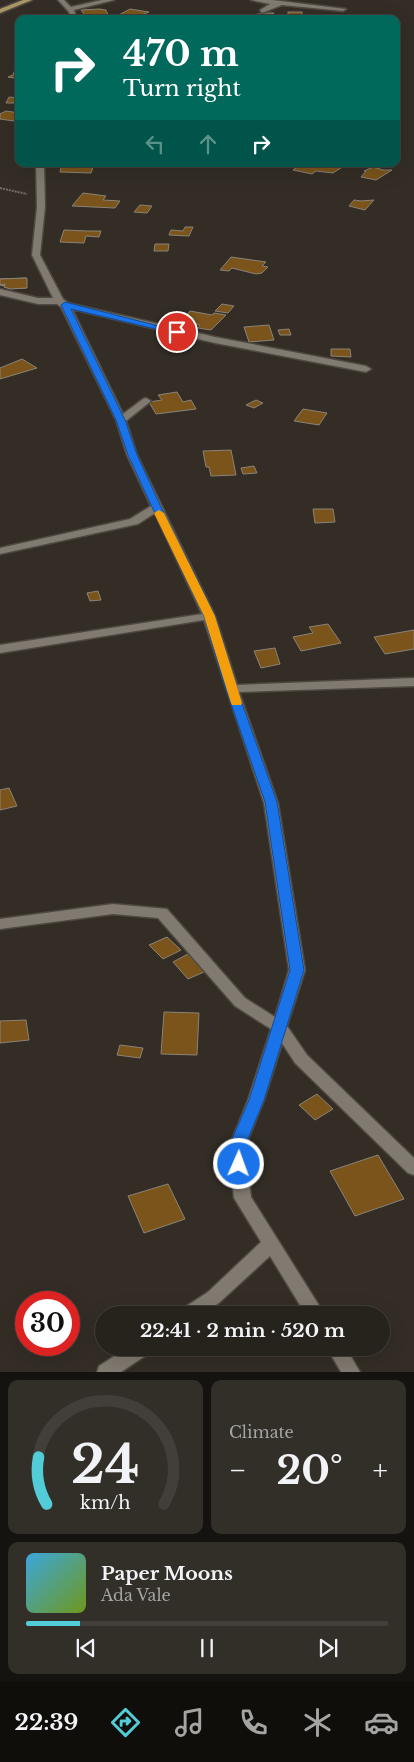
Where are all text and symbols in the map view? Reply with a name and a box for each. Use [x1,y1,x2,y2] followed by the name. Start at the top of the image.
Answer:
[123,32,239,75] text: 470 m
[40,35,105,100] icon: right
[123,75,241,102] text: Turn right
[141,130,169,158] icon: left
[194,130,222,158] icon: ahead
[247,130,275,158] icon: right
[156,311,198,353] pin
[163,318,191,346] icon: arrive
[212,1137,264,1189] position arrow
[15,1291,80,1356] speed limit sign: 30
[140,1319,345,1342] text: 22:41 · 2 min · 520 m
[229,1422,294,1442] text: Climate
[71,1433,140,1497] text: 24
[277,1447,343,1494] text: 20°
[229,1453,247,1488] text: −
[373,1453,388,1488] text: +
[80,1492,131,1514] text: km/h
[101,1562,233,1585] text: Paper Moons
[101,1585,171,1605] text: Ada Vale
[72,1634,100,1662] icon: previous
[193,1634,221,1662] icon: pause
[314,1634,342,1662] icon: next
[108,1705,143,1740] icon: directions
[172,1705,207,1740] icon: music
[236,1705,271,1740] icon: phone
[300,1705,335,1740] icon: climate
[364,1705,399,1740] icon: car
[15,1709,78,1736] text: 22:39

